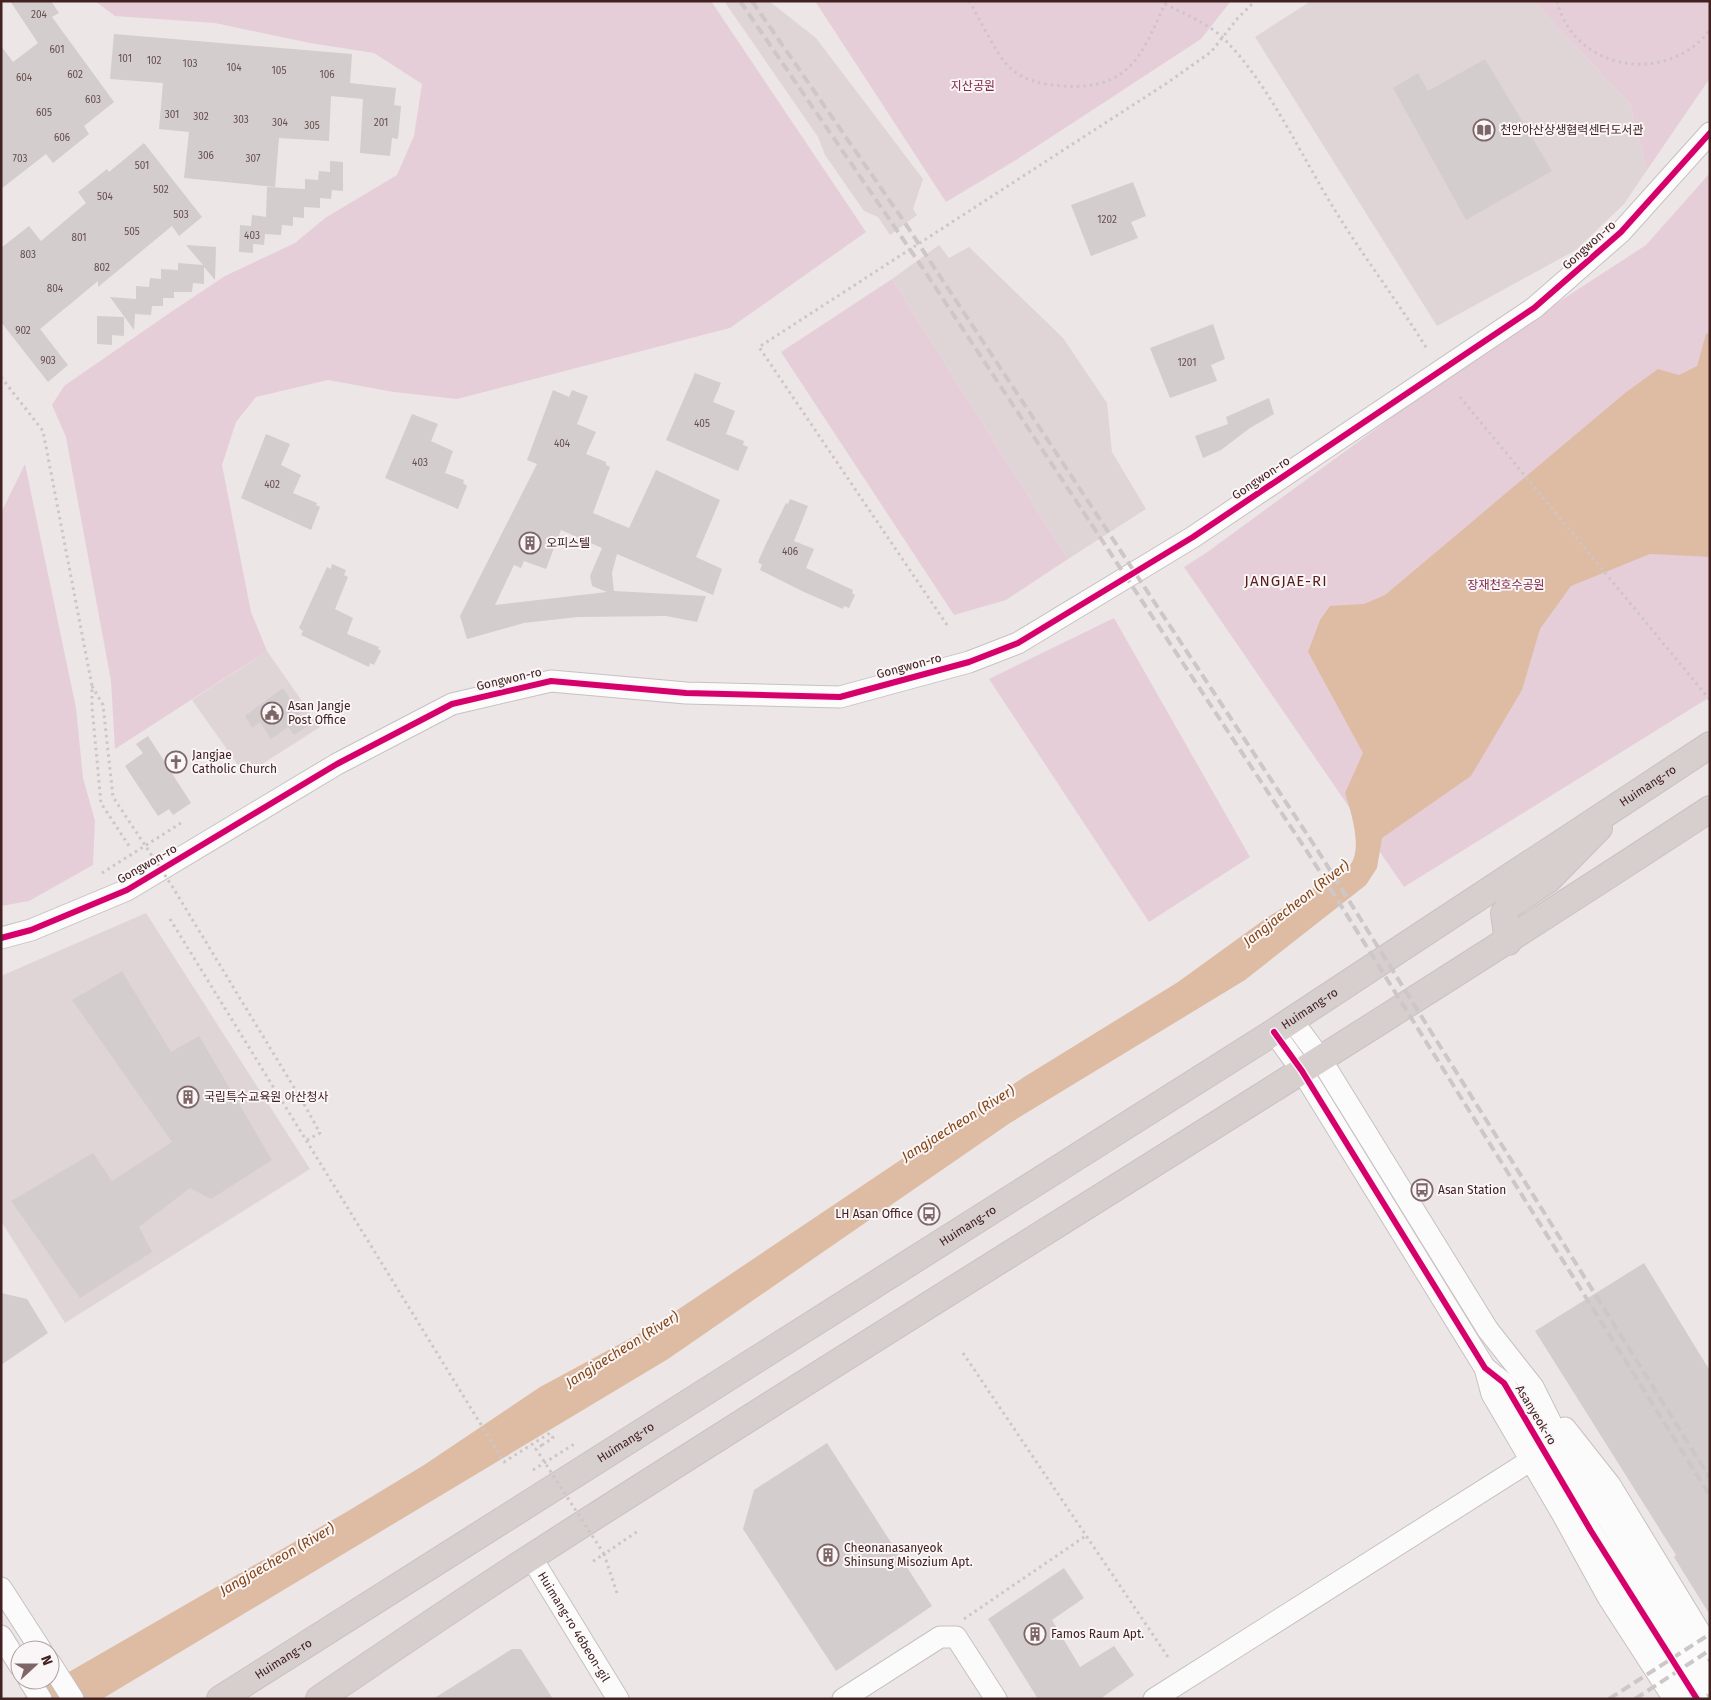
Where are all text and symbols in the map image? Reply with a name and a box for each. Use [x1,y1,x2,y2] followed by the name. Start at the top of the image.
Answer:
[31,9,48,21] house number: 204
[50,44,65,56] house number: 601
[118,53,132,65] house number: 101
[147,55,161,67] house number: 102
[183,58,197,70] house number: 103
[226,62,242,74] house number: 104
[272,65,286,77] house number: 105
[67,69,83,81] house number: 602
[319,69,335,81] house number: 106
[16,72,33,84] house number: 604
[951,79,995,93] park label: 지산공원
[85,94,101,106] house number: 603
[36,107,52,119] house number: 605
[165,109,179,121] house number: 301
[193,111,209,123] house number: 302
[233,114,249,126] house number: 303
[272,117,289,129] house number: 304
[374,117,388,129] house number: 201
[1472,118,1496,142] library icon: 천안아산상생협력센터도서관
[304,120,320,132] house number: 305
[1500,123,1644,137] place label: 천안아산상생협력센터도서관
[54,132,70,144] house number: 606
[198,150,214,162] house number: 306
[13,153,27,165] house number: 703
[246,153,261,165] house number: 307
[135,160,149,172] house number: 501
[153,184,169,196] house number: 502
[97,191,114,203] house number: 504
[173,209,189,221] house number: 503
[1097,214,1117,226] house number: 1202
[1560,218,1618,272] street label: Gongwon-ro
[124,226,140,238] house number: 505
[244,230,260,242] house number: 403
[71,232,87,244] house number: 801
[20,249,36,261] house number: 803
[94,262,110,274] house number: 802
[47,283,64,295] house number: 804
[15,325,31,337] house number: 902
[40,355,56,367] house number: 903
[1178,357,1196,369] house number: 1201
[694,418,710,430] house number: 405
[554,438,571,450] house number: 404
[1229,454,1293,502] street label: Gongwon-ro
[412,457,428,469] house number: 403
[264,479,280,491] house number: 402
[518,531,542,555] building icon: 오피스텔
[546,536,590,550] place label: 오피스텔
[782,546,798,558] house number: 406
[1244,572,1328,590] district label: JANGJAE-RI
[1467,578,1545,592] park label: 장재천호수공원
[875,651,943,681] street label: Gongwon-ro
[475,665,543,693] street label: Gongwon-ro
[288,699,350,727] place label: Asan Jangje Post Office
[260,701,284,725] public building icon: Asan Jangje Post Office
[192,748,277,776] place label: Jangjae Catholic Church
[164,750,188,774] church icon: Jangjae Catholic Church
[1617,762,1679,809] street label: Huimang-ro
[115,841,179,887] street label: Gongwon-ro
[1239,856,1353,951] water label: Jangjaecheon (River)
[1279,985,1341,1032] street label: Huimang-ro
[898,1082,1018,1166] water label: Jangjaecheon (River)
[176,1085,200,1109] building icon: 국립특수교육원 아산청사
[204,1090,329,1104] place label: 국립특수교육원 아산청사
[1410,1178,1434,1202] bus stop icon: Asan Station
[1438,1183,1506,1197] place label: Asan Station
[917,1202,941,1226] bus stop icon: LH Asan Office
[937,1203,999,1249] street label: Huimang-ro
[835,1207,913,1221] place label: LH Asan Office
[562,1308,682,1392] water label: Jangjaecheon (River)
[1513,1383,1559,1447] street label: Asanyeok-ro
[595,1419,657,1466] street label: Huimang-ro
[216,1519,338,1600] water label: Jangjaecheon (River)
[844,1541,973,1569] place label: Cheonanasanyeok Shinsung Misozium Apt.
[816,1543,840,1567] building icon: Cheonanasanyeok Shinsung Misozium Apt.
[535,1569,613,1685] street label: Huimang-ro 46beon-gil
[1023,1622,1047,1646] building icon: Famos Raum Apt.
[1051,1627,1144,1641] place label: Famos Raum Apt.
[252,1636,314,1682] street label: Huimang-ro
[10,1640,60,1690] north arrow
[37,1653,56,1668] text: N

